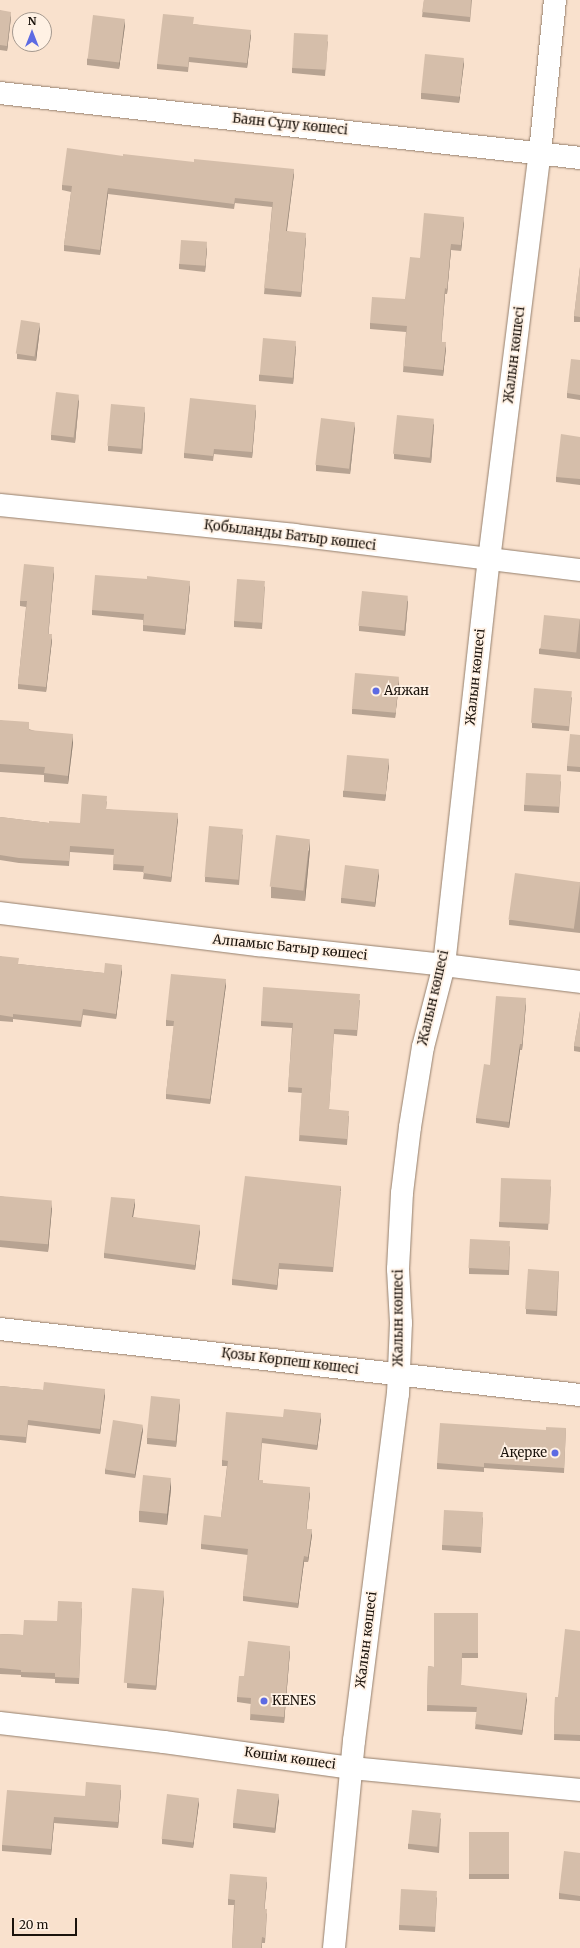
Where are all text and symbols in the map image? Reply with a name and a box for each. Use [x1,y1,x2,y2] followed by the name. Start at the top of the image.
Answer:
[12,12,52,52] north arrow
[28,14,36,28] text: N
[231,111,349,139] street label: Баян Сұлу көшесі
[501,306,529,404] street label: Жалын көшесі
[203,518,377,554] street label: Қобыланды Батыр көшесі
[463,628,489,726] street label: Жалын көшесі
[384,683,429,699] place label: Аяжан
[371,686,381,696] marker: Аяжан
[212,932,368,964] street label: Алпамыс Батыр көшесі
[415,949,453,1047] street label: Жалын көшесі
[391,1269,407,1367] street label: Жалын көшесі
[221,1346,359,1378] street label: Қозы Көрпеш көшесі
[500,1445,547,1461] place label: Ақерке
[550,1448,560,1458] marker: Ақерке
[353,1591,381,1689] street label: Жалын көшесі
[272,1693,316,1709] place label: KENES
[259,1696,269,1706] marker: KENES
[243,1745,337,1773] street label: Көшім көшесі
[14,1910,79,1936] scale bar
[19,1917,48,1932] text: 20 m

